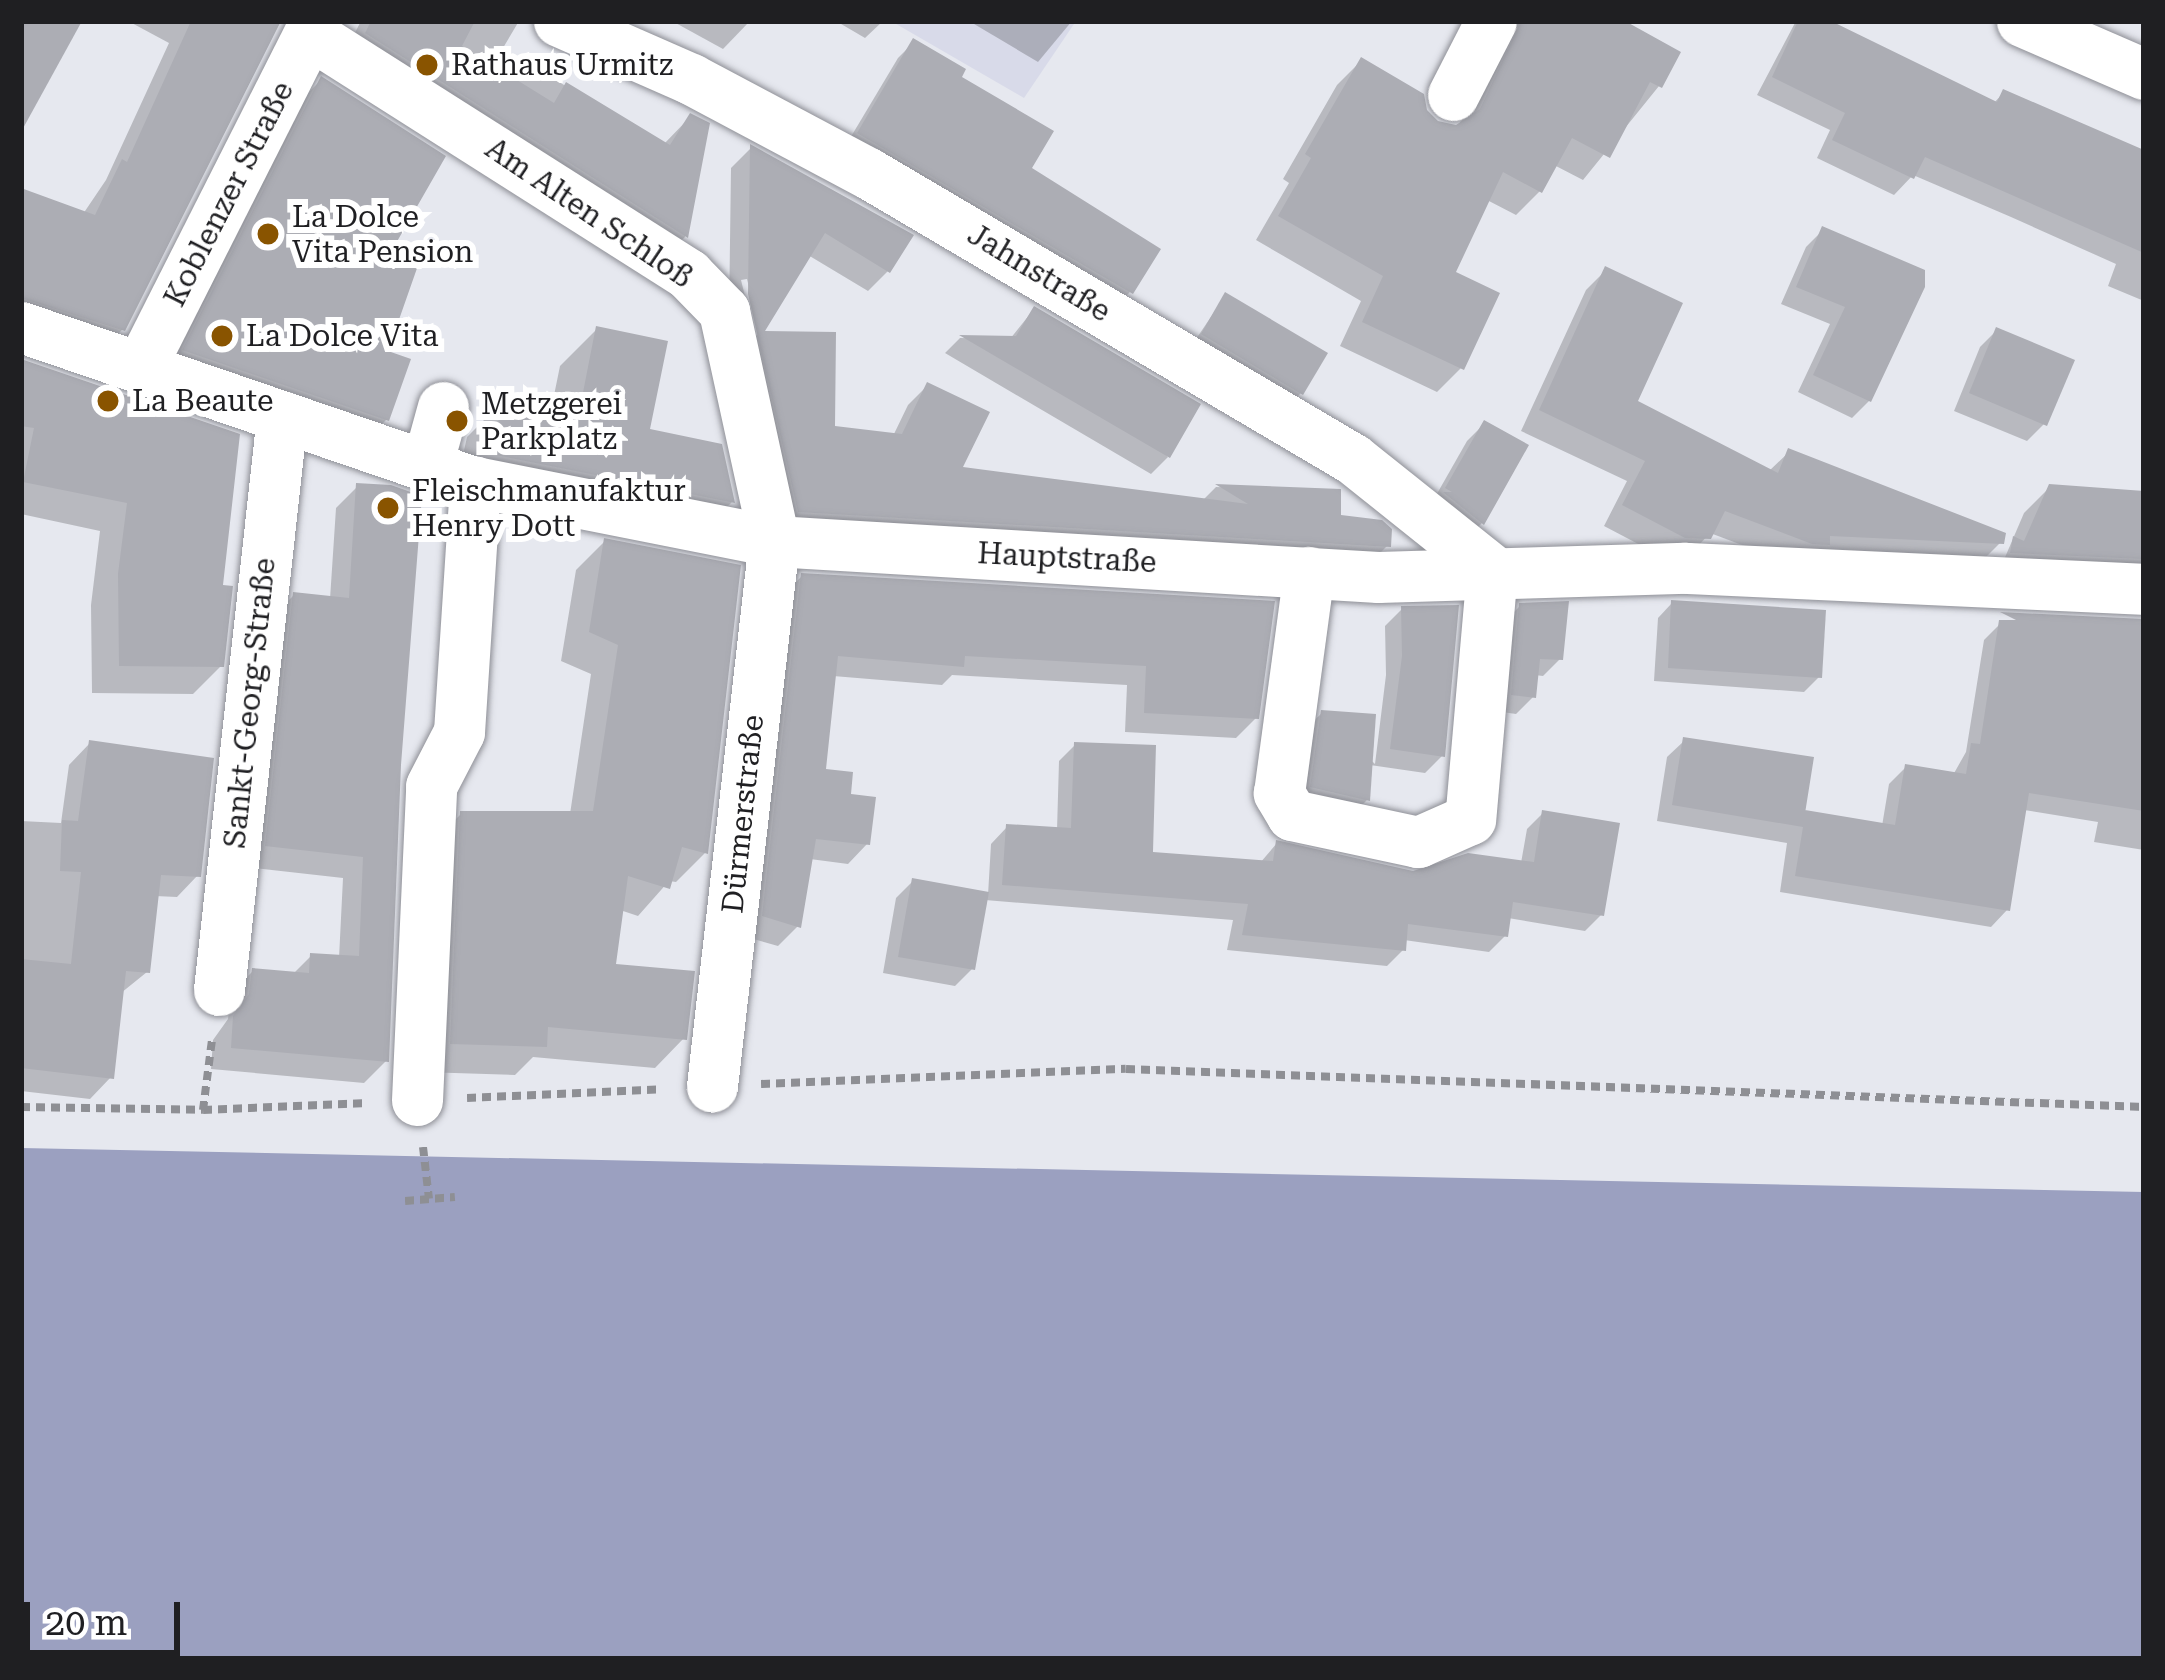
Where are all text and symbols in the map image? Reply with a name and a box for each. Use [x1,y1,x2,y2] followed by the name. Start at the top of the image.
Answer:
[451,47,673,83] place label: Rathaus Urmitz
[414,52,440,78] marker: Rathaus Urmitz
[157,75,301,313] street label: Koblenzer Straße
[479,130,699,296] street label: Am Alten Schloß
[292,199,473,270] place label: La Dolce Vita Pension
[961,216,1117,330] street label: Jahnstraße
[255,221,281,247] marker: La Dolce Vita Pension
[246,318,438,354] place label: La Dolce Vita
[209,323,235,349] marker: La Dolce Vita
[132,383,273,419] place label: La Beaute
[481,386,622,456] place label: Metzgerei Parkplatz
[95,388,121,414] marker: La Beaute
[444,408,470,434] marker: Metzgerei Parkplatz
[412,473,686,544] place label: Fleischmanufaktur Henry Dott
[375,495,401,521] marker: Fleischmanufaktur Henry Dott
[977,535,1157,581] street label: Hauptstraße
[217,556,283,850] street label: Sankt-Georg-Straße
[715,713,771,915] street label: Dürmerstraße
[30,1578,186,1652] scale bar
[45,1602,127,1644] text: 20 m

